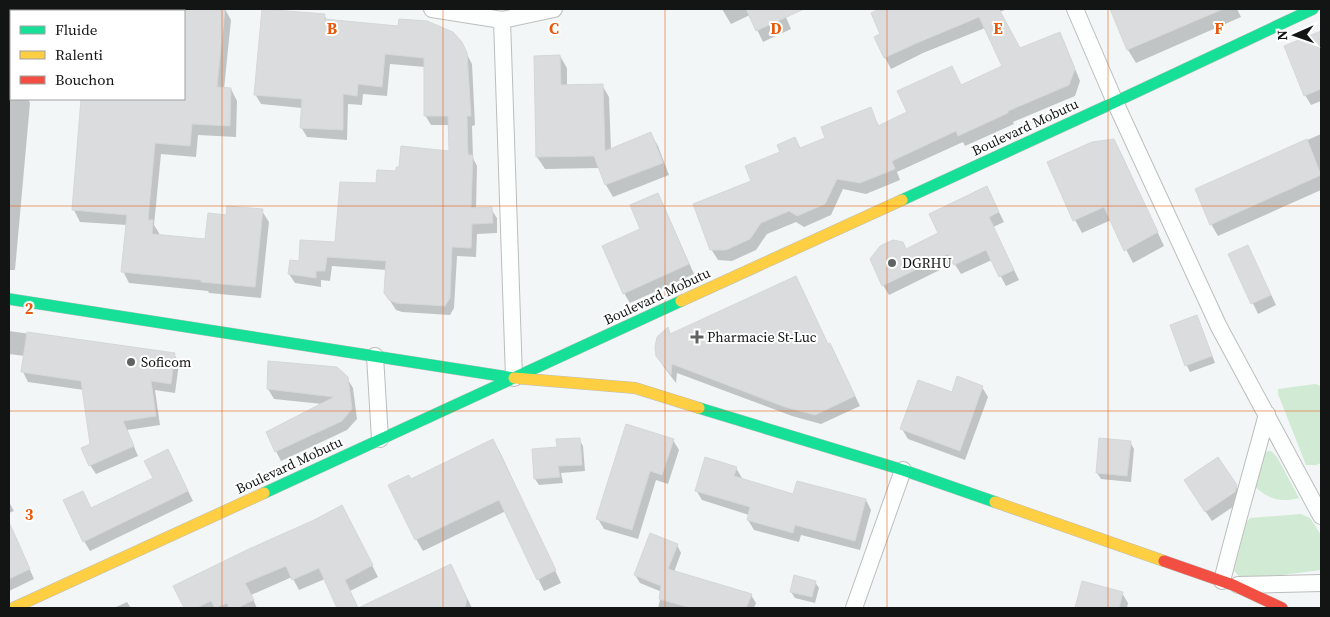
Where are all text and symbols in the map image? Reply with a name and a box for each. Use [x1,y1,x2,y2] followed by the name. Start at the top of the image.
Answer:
[10,10,185,100] legend
[1270,10,1320,60] north arrow
[327,17,338,39] text: B
[549,17,559,39] text: C
[770,17,782,39] text: D
[993,17,1003,39] text: E
[1214,17,1224,39] text: F
[55,19,98,40] text: Fluide
[1272,30,1292,41] text: N
[55,44,103,65] text: Ralenti
[55,69,115,90] text: Bouchon
[969,94,1081,160] street label: Boulevard Mobutu
[902,253,952,273] place label: DGRHU
[886,257,898,269] marker: DGRHU
[601,263,713,329] street label: Boulevard Mobutu
[25,297,34,319] text: 2
[707,327,817,347] place label: Pharmacie St-Luc
[691,331,703,343] marker: Pharmacie St-Luc
[141,352,192,372] place label: Soficom
[125,356,137,368] marker: Soficom
[233,432,345,498] street label: Boulevard Mobutu
[25,503,34,525] text: 3

